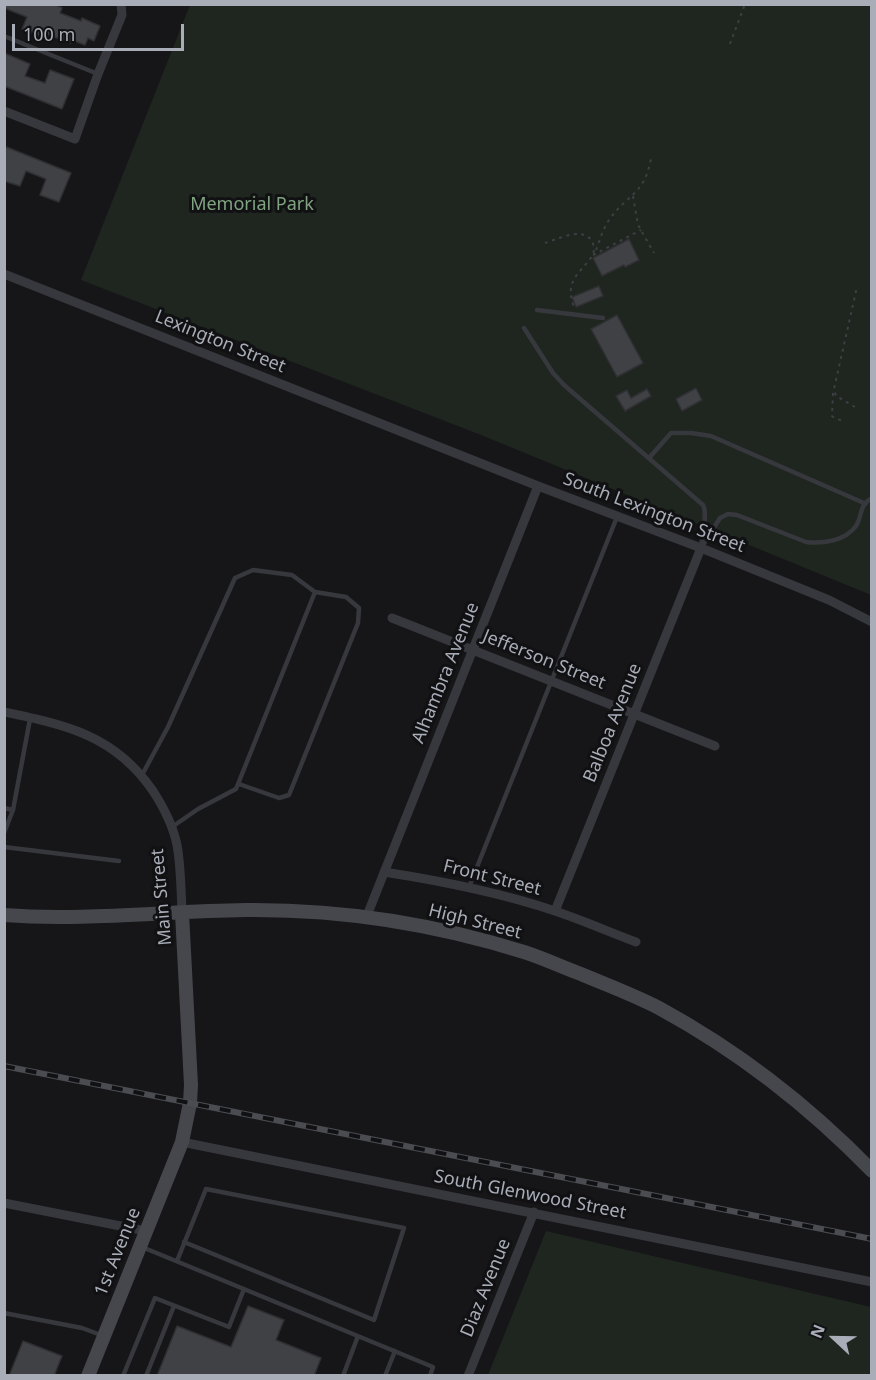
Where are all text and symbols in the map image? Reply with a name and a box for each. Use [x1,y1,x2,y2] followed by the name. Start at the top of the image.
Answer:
[15,12,188,50] scale bar
[23,22,75,46] text: 100 m
[190,194,314,216] park label: Memorial Park
[152,306,288,378] street label: Lexington Street
[560,468,748,558] street label: South Lexington Street
[408,599,484,747] street label: Alhambra Avenue
[479,626,609,694] street label: Jefferson Street
[579,660,647,786] street label: Balboa Avenue
[147,848,177,946] street label: Main Street
[441,855,543,901] street label: Front Street
[426,900,524,944] street label: High Street
[432,1166,628,1224] street label: South Glenwood Street
[91,1205,145,1299] street label: 1st Avenue
[456,1236,516,1340] street label: Diaz Avenue
[804,1308,864,1368] north arrow
[805,1321,830,1341] text: N

